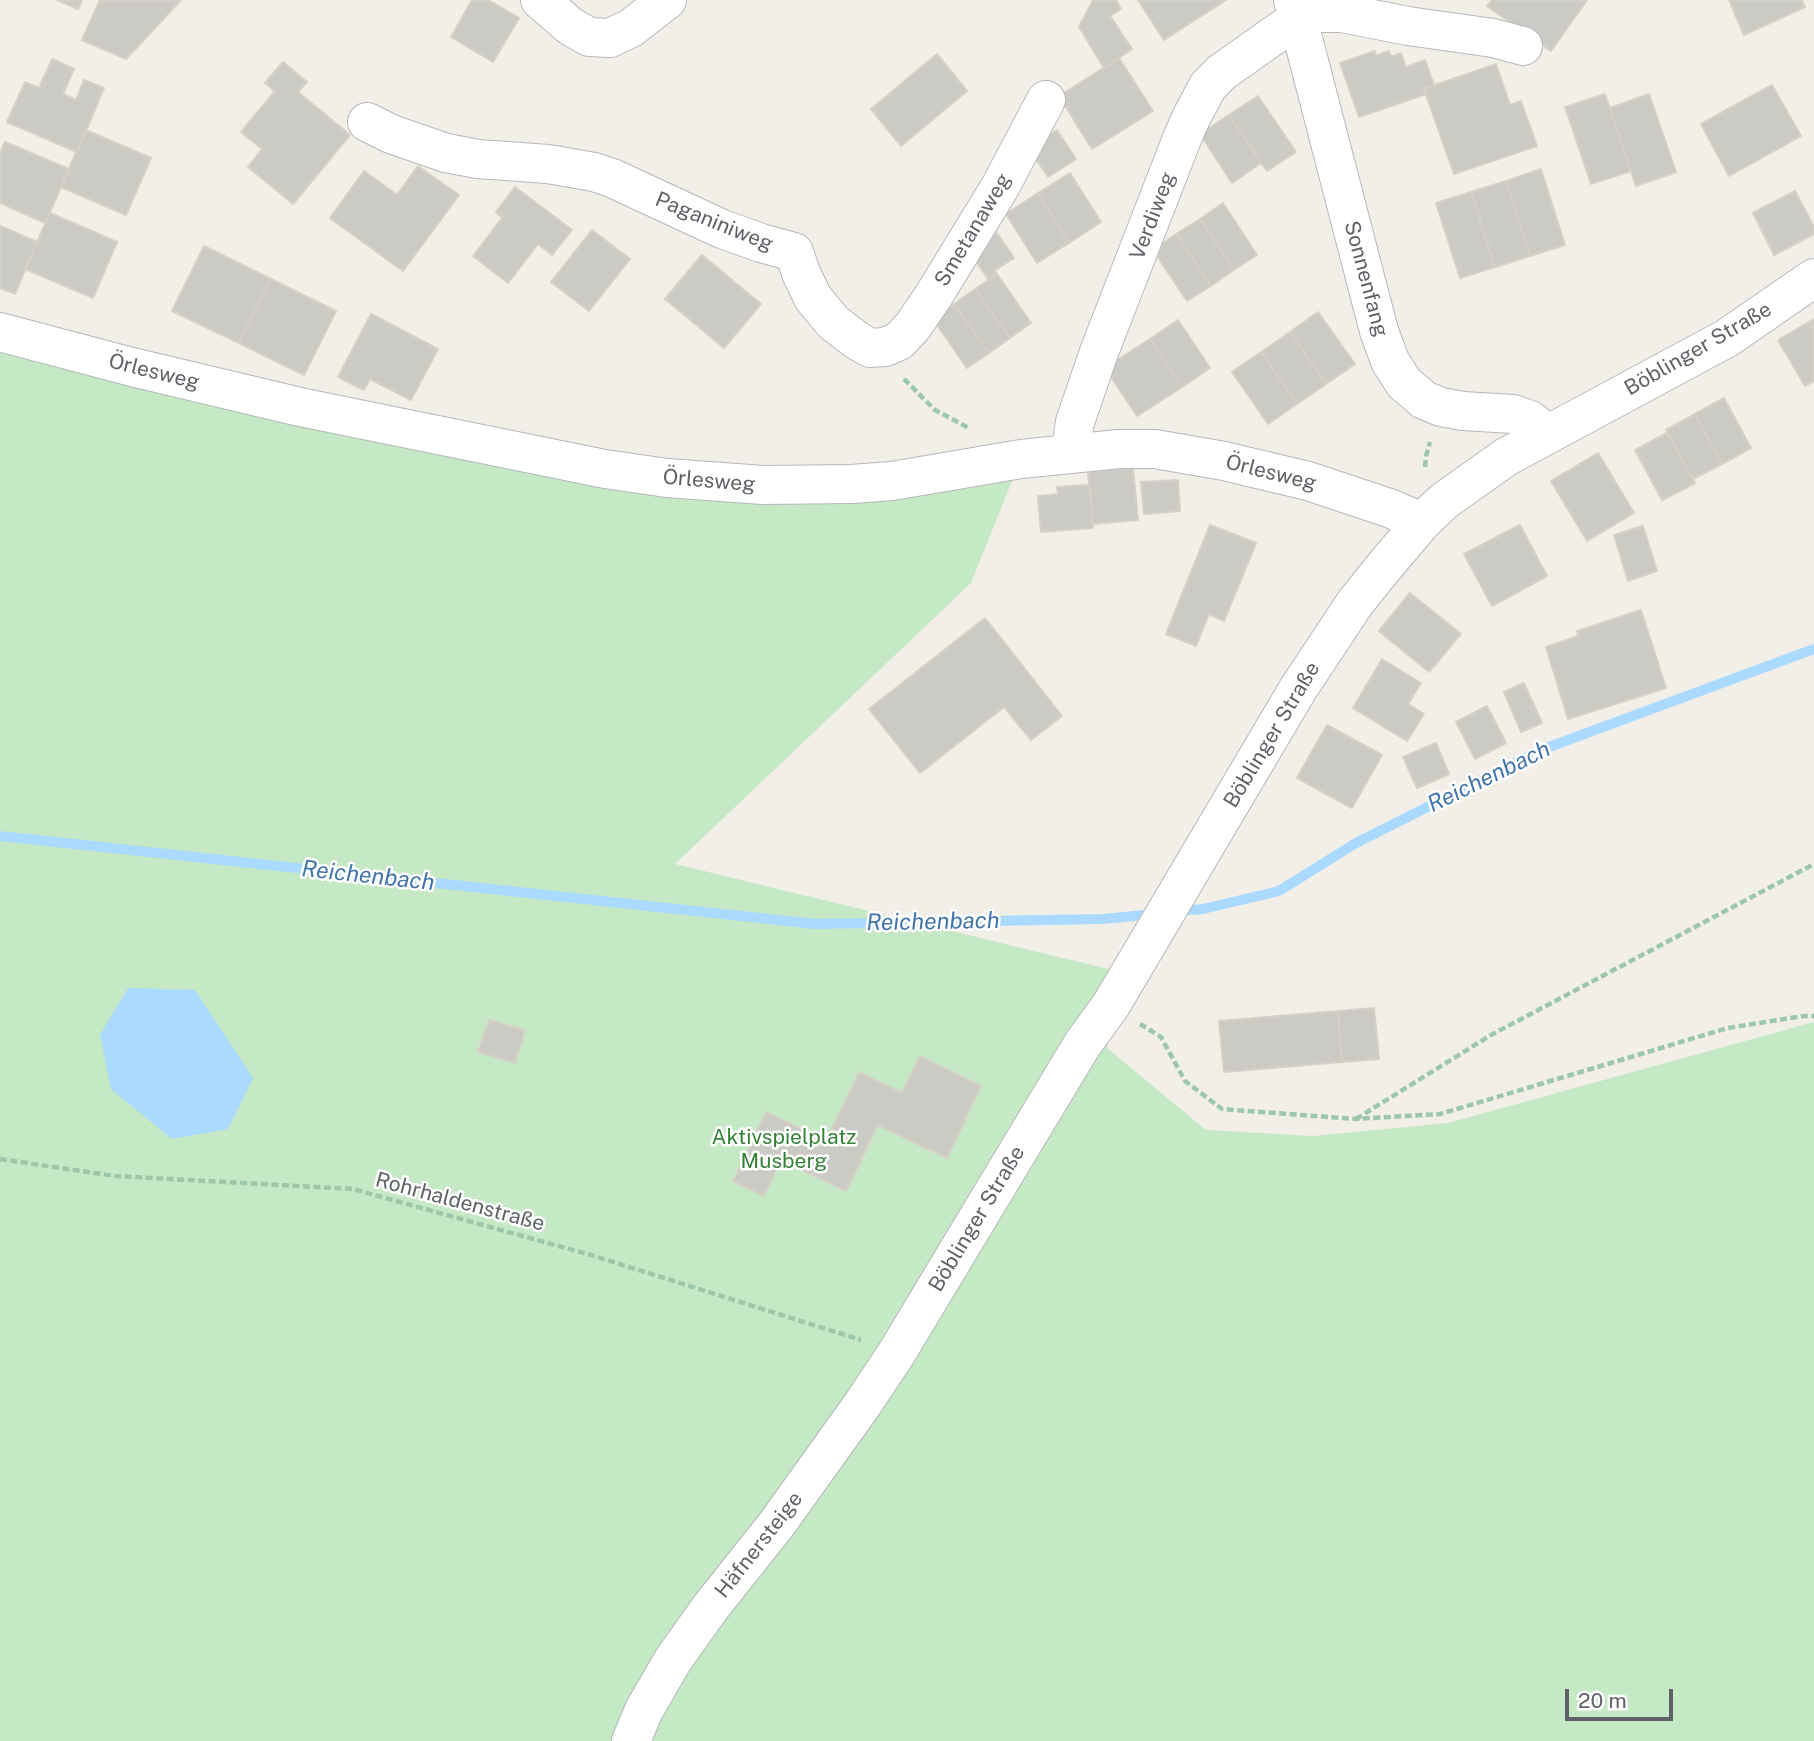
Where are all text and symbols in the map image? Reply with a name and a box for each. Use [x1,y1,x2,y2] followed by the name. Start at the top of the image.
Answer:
[929,169,1017,291] street label: Smetanaweg
[1125,169,1181,263] street label: Verdiweg
[651,187,777,257] street label: Paganiniweg
[1338,218,1394,340] street label: Sonnenfang
[1620,297,1776,401] street label: Böblinger Straße
[106,349,202,395] street label: Örlesweg
[1223,450,1319,496] street label: Örlesweg
[662,464,756,498] street label: Örlesweg
[1219,657,1325,813] street label: Böblinger Straße
[1423,735,1555,819] water label: Reichenbach
[300,855,436,897] water label: Reichenbach
[866,907,1000,937] water label: Reichenbach
[712,1125,856,1175] park label: Aktivspielplatz Musberg
[924,1141,1030,1297] street label: Böblinger Straße
[373,1167,547,1237] street label: Rohrhaldenstraße
[710,1487,808,1603] street label: Häfnersteige
[1569,1674,1678,1718] scale bar
[1578,1688,1627,1713] text: 20 m

